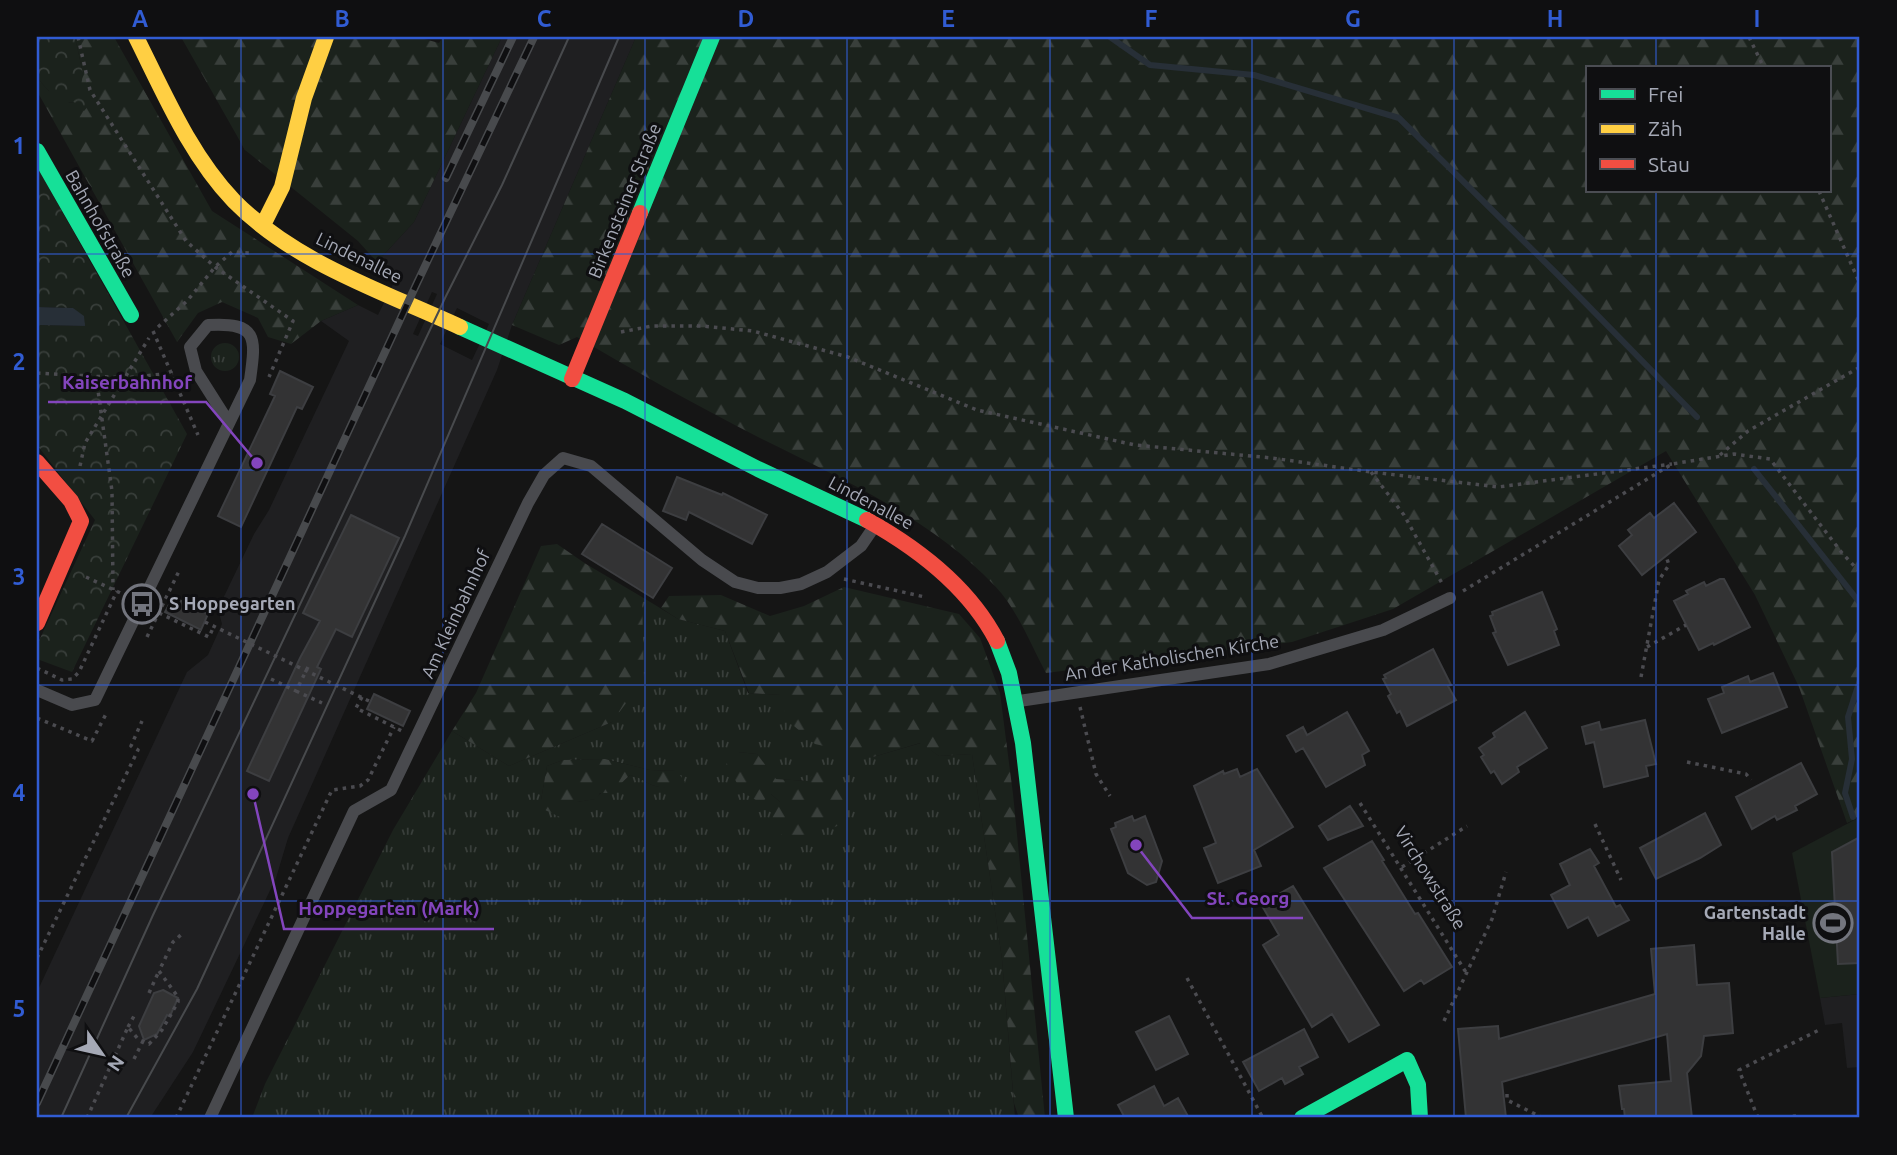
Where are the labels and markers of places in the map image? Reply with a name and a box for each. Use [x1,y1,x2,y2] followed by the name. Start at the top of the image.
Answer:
[48,362,206,402] callout: Kaiserbahnhof
[121,583,163,625] bus stop icon: S Hoppegarten
[169,593,295,613] place label: S Hoppegarten
[1192,878,1303,918] callout: St. Georg
[284,889,494,929] callout: Hoppegarten (Mark)
[1704,902,1806,943] place label: Gartenstadt Halle
[1812,902,1854,944] sports icon: Gartenstadt Halle

